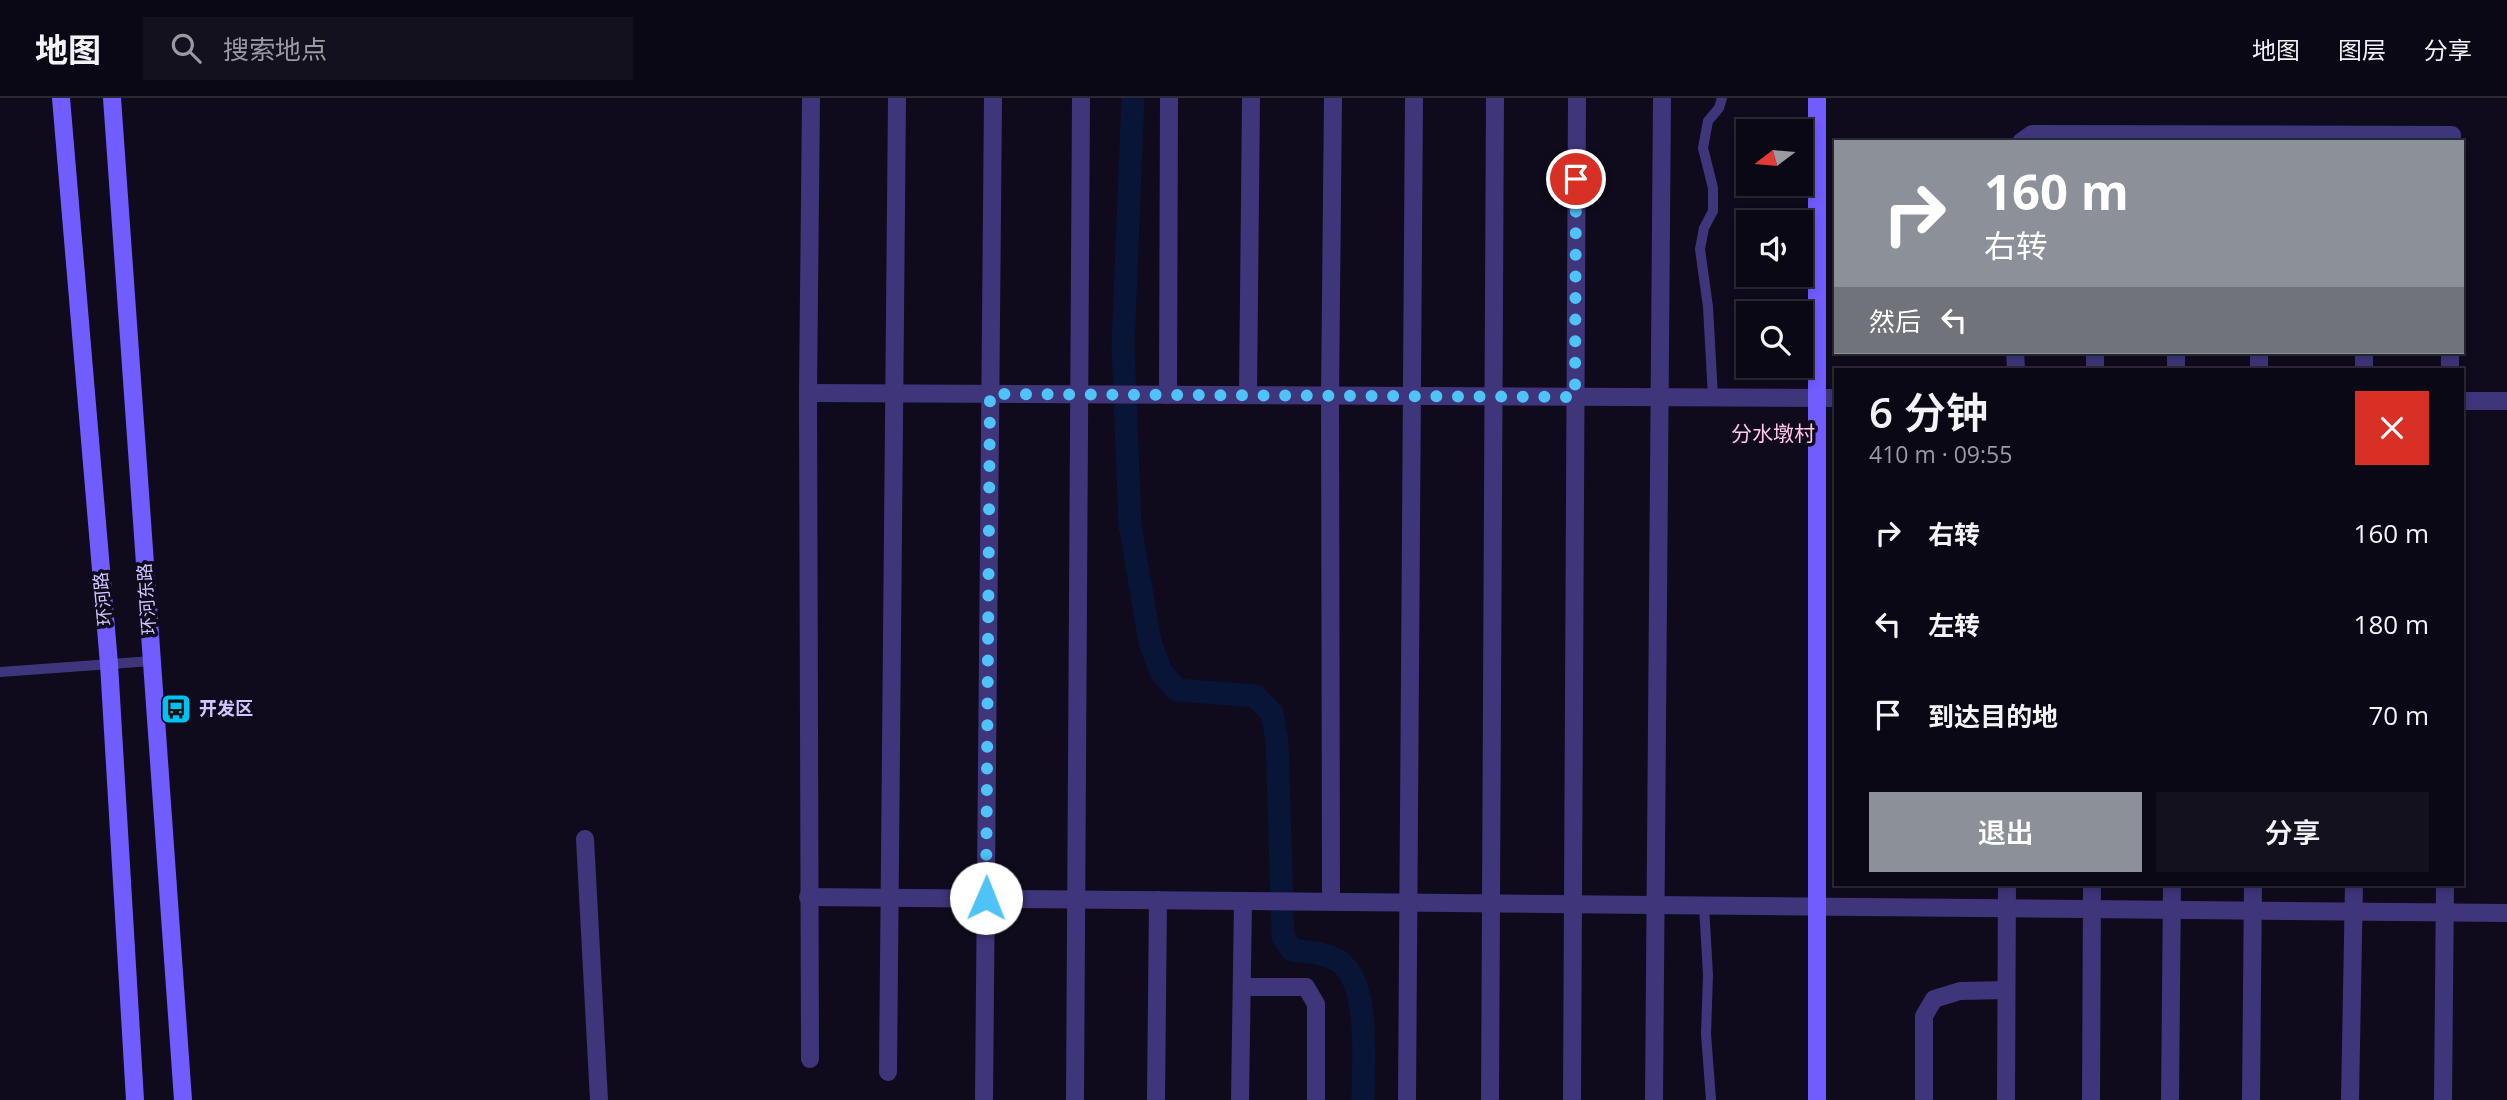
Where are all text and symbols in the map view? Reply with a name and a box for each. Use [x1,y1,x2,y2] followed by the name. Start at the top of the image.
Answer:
[143,17,633,80] search box
[35,27,101,72] text: 地图
[167,29,205,67] icon: search
[223,31,327,67] text: 搜索地点
[2252,33,2300,66] text: 地图
[2338,33,2386,66] text: 图层
[2424,33,2472,66] text: 分享
[1736,119,1813,196] north arrow
[1736,119,1813,378] map controls
[1546,149,1606,209] pin
[1984,158,2129,224] text: 160 m
[1557,160,1595,198] icon: arrive
[1869,168,1960,259] icon: right
[1736,210,1813,287] button: sound
[1984,224,2048,267] text: 右转
[1736,301,1813,378] button: search
[1935,301,1973,339] icon: left
[1869,303,1921,339] text: 然后
[1869,383,1988,440] text: 6 分钟
[2355,391,2429,465] button: close
[1731,419,1815,447] district label: 分水墩村
[1869,438,2012,470] text: 410 m · 09:55
[1869,514,1907,552] icon: right
[2354,515,2429,551] text: 160 m
[1928,516,1980,552] text: 右转
[132,562,160,636] street label: 环河东路
[88,571,116,627] street label: 环河路
[1869,605,1907,643] icon: left
[2354,606,2429,642] text: 180 m
[1928,607,1980,643] text: 左转
[159,692,193,726] bus stop icon: 开发区
[199,696,253,720] place label: 开发区
[1869,696,1907,734] icon: arrive
[2368,697,2429,733] text: 70 m
[1928,698,2058,734] text: 到达目的地
[1869,792,2142,872] button: 退出
[2156,792,2429,872] button: 分享
[949,861,1023,935] position arrow

